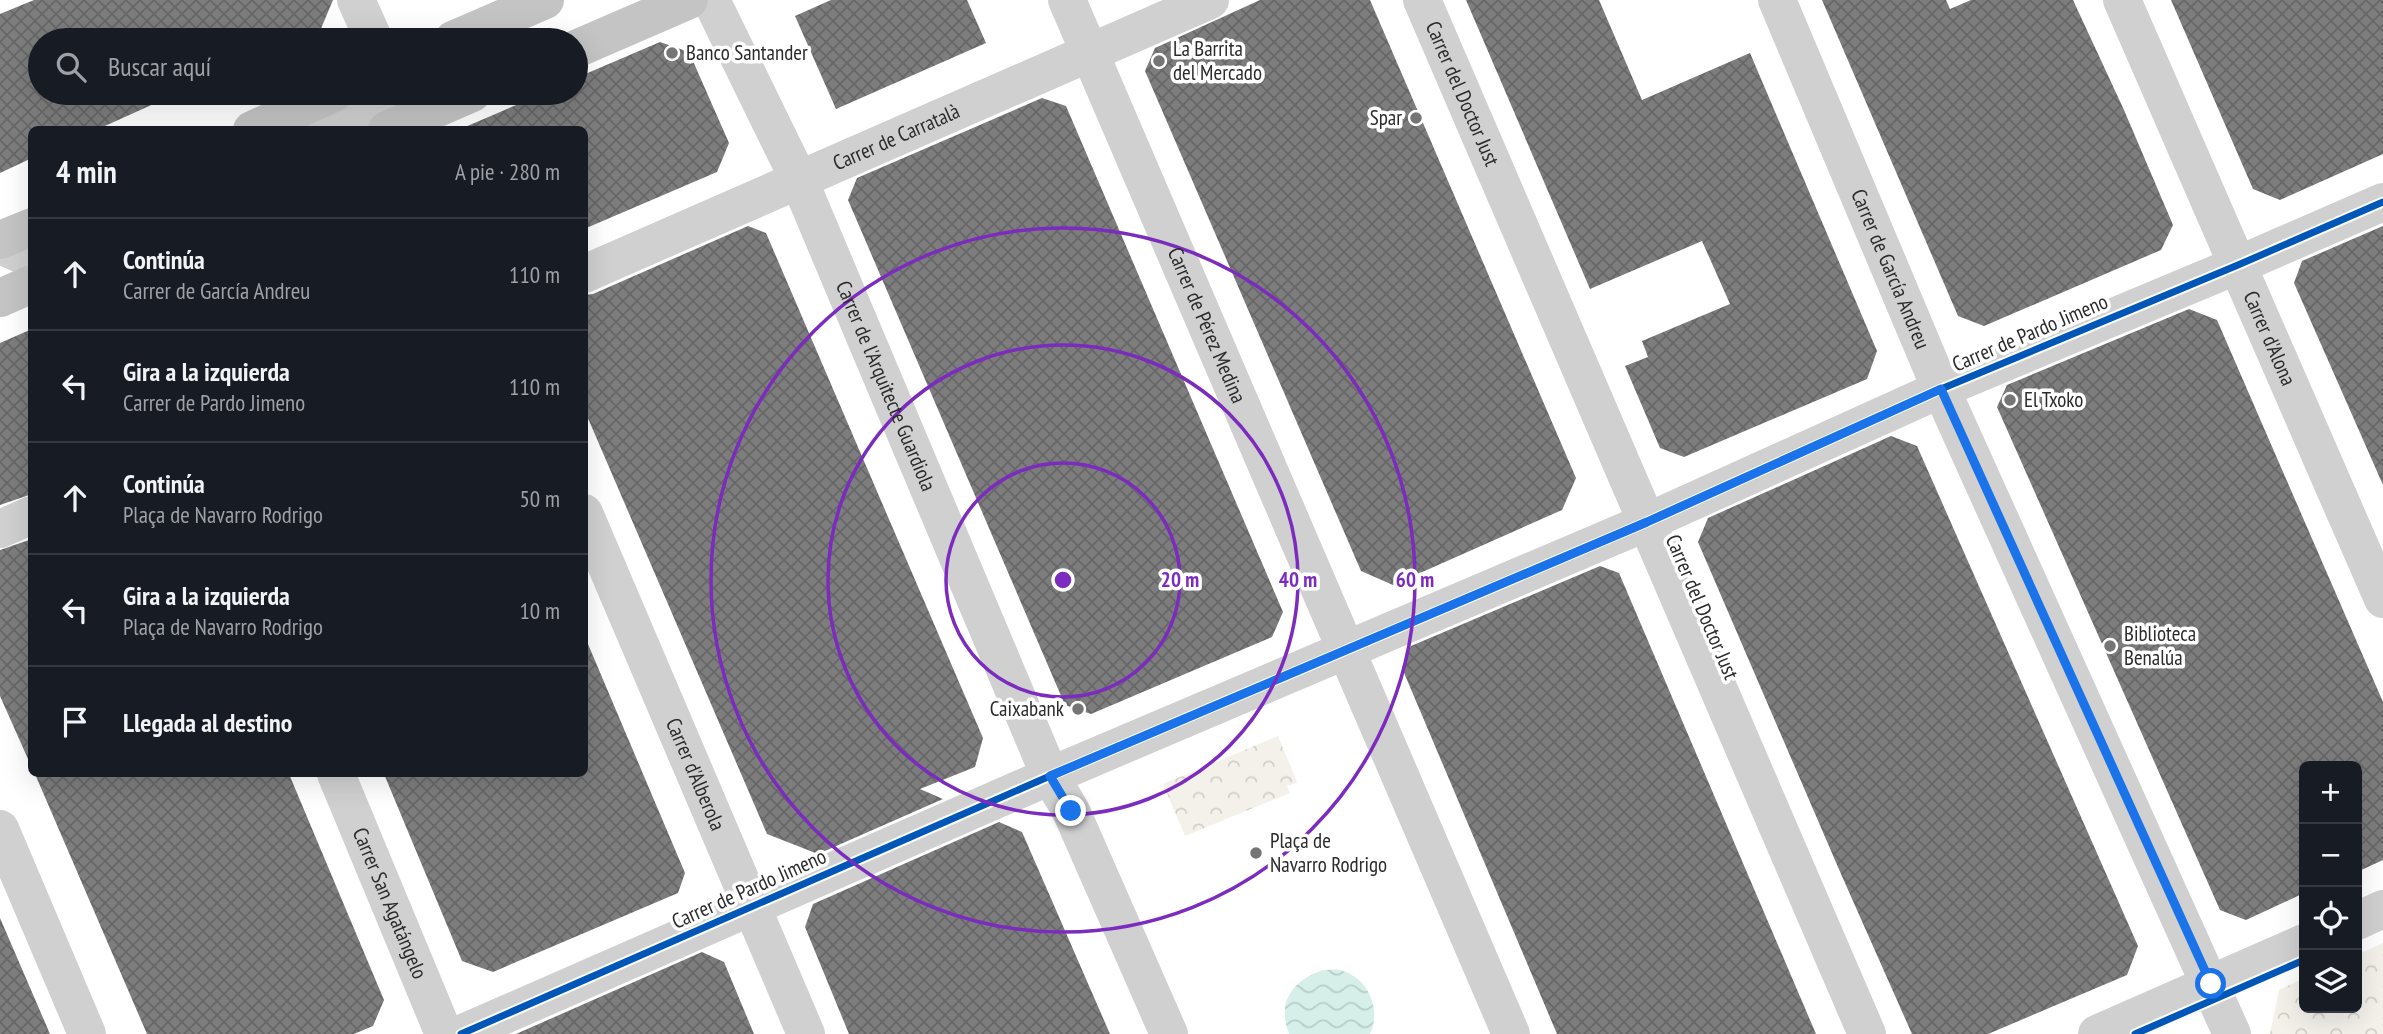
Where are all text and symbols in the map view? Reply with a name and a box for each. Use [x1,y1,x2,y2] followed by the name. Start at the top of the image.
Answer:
[1420,17,1506,170] street label: Carrer del Doctor Just
[28,28,588,105] search box
[1173,35,1262,86] place label: La Barrita del Mercado
[686,39,808,66] place label: Banco Santander
[664,45,680,61] marker: Banco Santander
[52,48,90,86] icon: search
[108,50,211,83] text: Buscar aquí
[1151,53,1167,69] marker: La Barrita del Mercado
[829,97,964,176] street label: Carrer de Carratalà
[1370,104,1402,131] place label: Spar
[1408,110,1424,126] marker: Spar
[56,152,117,191] text: 4 min
[455,157,560,186] text: A pie · 280 m
[1845,185,1936,353] street label: Carrer de García Andreu
[123,243,205,276] text: Continúa
[1162,243,1253,407] street label: Carrer de Pérez Medina
[56,255,94,293] icon: ahead
[509,260,560,289] text: 110 m
[123,276,310,305] text: Carrer de García Andreu
[830,277,942,495] street label: Carrer de l'Arquitecte Guardiola
[2237,287,2302,390] street label: Carrer d'Alona
[1948,288,2112,377] street label: Carrer de Pardo Jimeno
[123,355,290,388] text: Gira a la izquierda
[56,367,94,405] icon: left
[509,372,560,401] text: 110 m
[2024,386,2083,413] place label: El Txoko
[123,388,305,417] text: Carrer de Pardo Jimeno
[2002,392,2018,408] marker: El Txoko
[123,467,205,500] text: Continúa
[56,479,94,517] icon: ahead
[519,484,560,513] text: 50 m
[123,500,323,529] text: Plaça de Navarro Rodrigo
[1660,530,1745,684] street label: Carrer del Doctor Just
[1161,566,1199,593] text: 20 m
[1279,566,1317,593] text: 40 m
[1396,566,1434,593] text: 60 m
[1051,568,1075,592] centre of rings
[123,579,290,612] text: Gira a la izquierda
[56,591,94,629] icon: left
[519,596,560,625] text: 10 m
[123,612,323,641] text: Plaça de Navarro Rodrigo
[2124,620,2196,671] place label: Biblioteca Benalúa
[2102,638,2118,654] marker: Biblioteca Benalúa
[990,695,1064,722] place label: Caixabank
[1070,701,1086,717] marker: Caixabank
[56,703,94,741] icon: arrive
[123,706,292,739] text: Llegada al destino
[660,714,732,834] street label: Carrer d'Alberola
[2299,761,2362,1013] map controls
[2299,761,2362,824] button: +
[1055,795,1086,826] route end
[347,824,434,983] street label: Carrer San Agatángelo
[2299,824,2362,887] button: −
[1270,827,1387,878] place label: Plaça de Navarro Rodrigo
[667,842,830,935] street label: Carrer de Pardo Jimeno
[1248,845,1264,861] marker: Plaça de Navarro Rodrigo
[2299,887,2362,950] button: locate
[2299,950,2362,1013] button: layers
[2195,968,2226,999] route start

